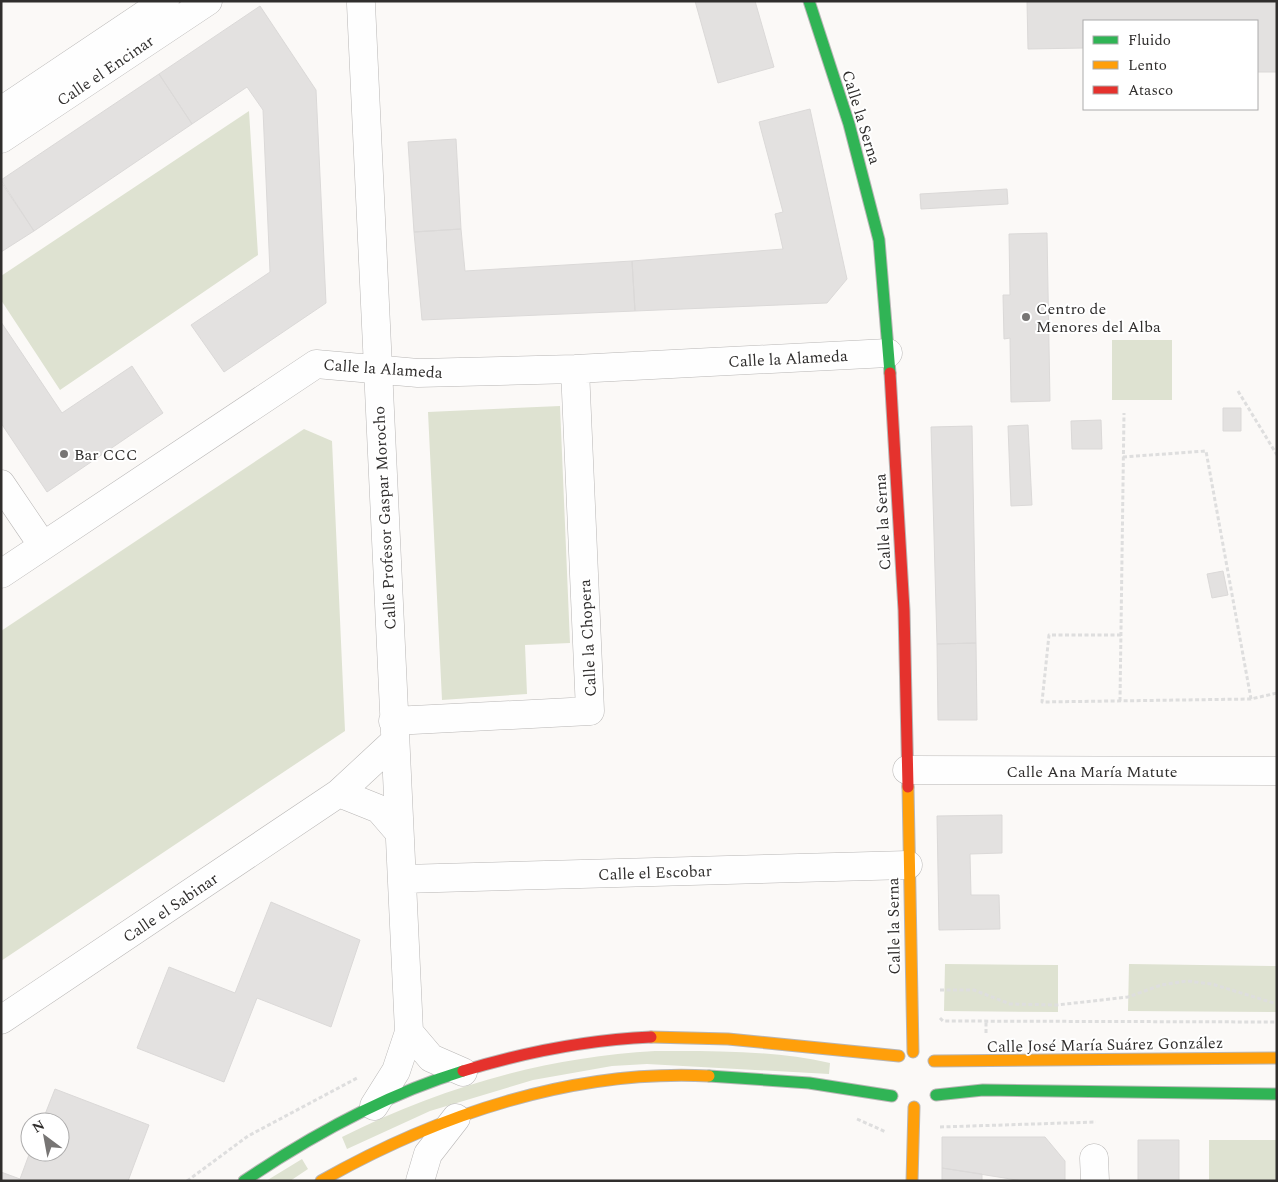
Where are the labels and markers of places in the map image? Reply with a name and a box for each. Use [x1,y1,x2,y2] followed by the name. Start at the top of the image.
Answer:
[1036,297,1161,339] place label: Centro de Menores del Alba
[1020,311,1032,323] marker: Centro de Menores del Alba
[74,443,138,467] place label: Bar CCC
[58,448,70,460] marker: Bar CCC

